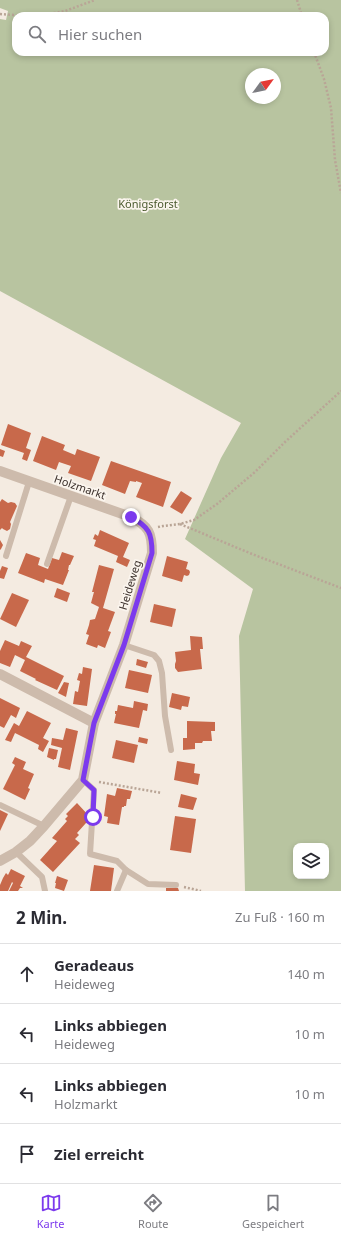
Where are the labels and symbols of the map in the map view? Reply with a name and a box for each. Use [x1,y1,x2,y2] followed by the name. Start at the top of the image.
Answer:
[245,68,281,104] north arrow
[118,196,178,211] park label: Königsforst
[52,471,108,502] street label: Holzmarkt
[122,508,140,526] route end
[115,558,144,612] street label: Heideweg
[84,808,102,826] route start

